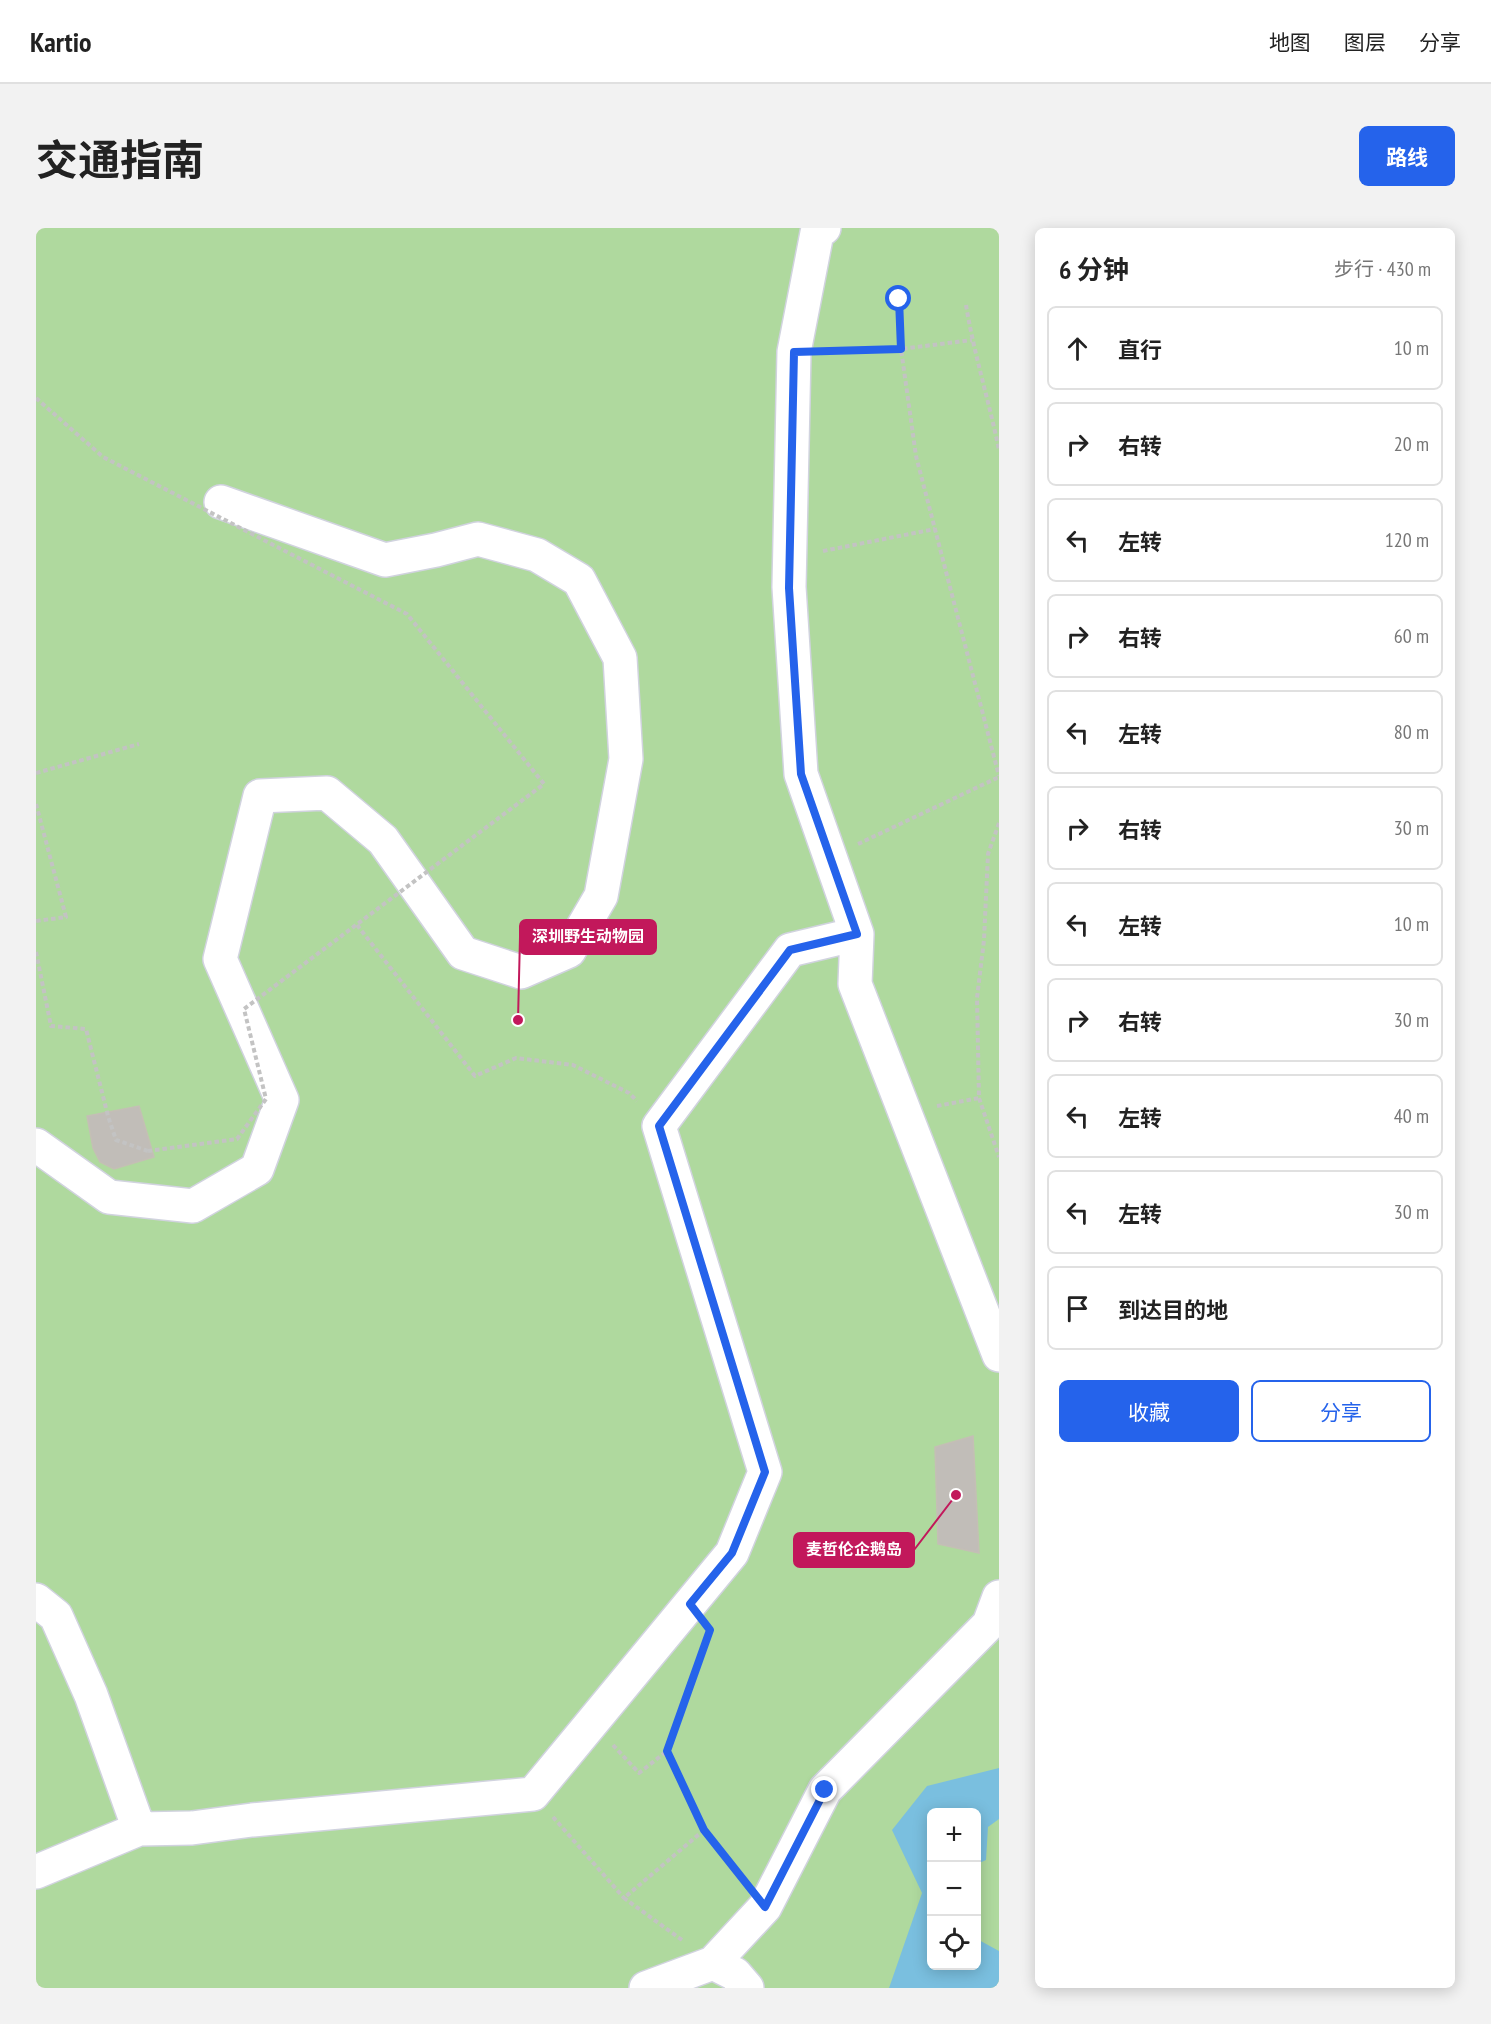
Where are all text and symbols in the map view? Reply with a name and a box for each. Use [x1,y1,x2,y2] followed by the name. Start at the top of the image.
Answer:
[30,23,92,60] text: Kartio
[1269,29,1311,56] text: 地图
[1344,29,1386,56] text: 图层
[1419,29,1461,56] text: 分享
[1359,126,1455,186] button: 路线
[36,132,204,187] text: 交通指南
[1059,253,1129,286] text: 6 分钟
[1334,256,1431,282] text: 步行 · 430 m
[885,285,911,311] route start
[1061,332,1094,365] icon: ahead
[1394,335,1429,361] text: 10 m
[1118,336,1162,364] text: 直行
[1061,428,1094,461] icon: right
[1394,431,1429,457] text: 20 m
[1118,432,1162,460] text: 右转
[1061,524,1094,557] icon: left
[1385,527,1429,553] text: 120 m
[1118,528,1162,556] text: 左转
[1061,620,1094,653] icon: right
[1394,623,1429,649] text: 60 m
[1118,624,1162,652] text: 右转
[1061,716,1094,749] icon: left
[1394,719,1429,745] text: 80 m
[1118,720,1162,748] text: 左转
[1061,812,1094,845] icon: right
[1394,815,1429,841] text: 30 m
[1118,816,1162,844] text: 右转
[1061,908,1094,941] icon: left
[1394,911,1429,937] text: 10 m
[1118,912,1162,940] text: 左转
[520,920,656,954] callout: 深圳野生动物园
[532,926,644,946] text: 深圳野生动物园
[1061,1004,1094,1037] icon: right
[1394,1007,1429,1033] text: 30 m
[1118,1008,1162,1036] text: 右转
[1061,1100,1094,1133] icon: left
[1394,1103,1429,1129] text: 40 m
[1118,1104,1162,1132] text: 左转
[1061,1196,1094,1229] icon: left
[1394,1199,1429,1225] text: 30 m
[1118,1200,1162,1228] text: 左转
[1061,1292,1094,1325] icon: arrive
[1118,1296,1228,1324] text: 到达目的地
[1059,1380,1239,1442] button: 收藏
[1251,1380,1431,1442] button: 分享
[794,1533,914,1567] callout: 麦哲伦企鹅岛
[806,1539,902,1559] text: 麦哲伦企鹅岛
[811,1776,837,1802] route end
[927,1808,981,1970] map controls
[927,1808,981,1862] button: +
[927,1862,981,1916] button: −
[927,1916,981,1970] button: locate

